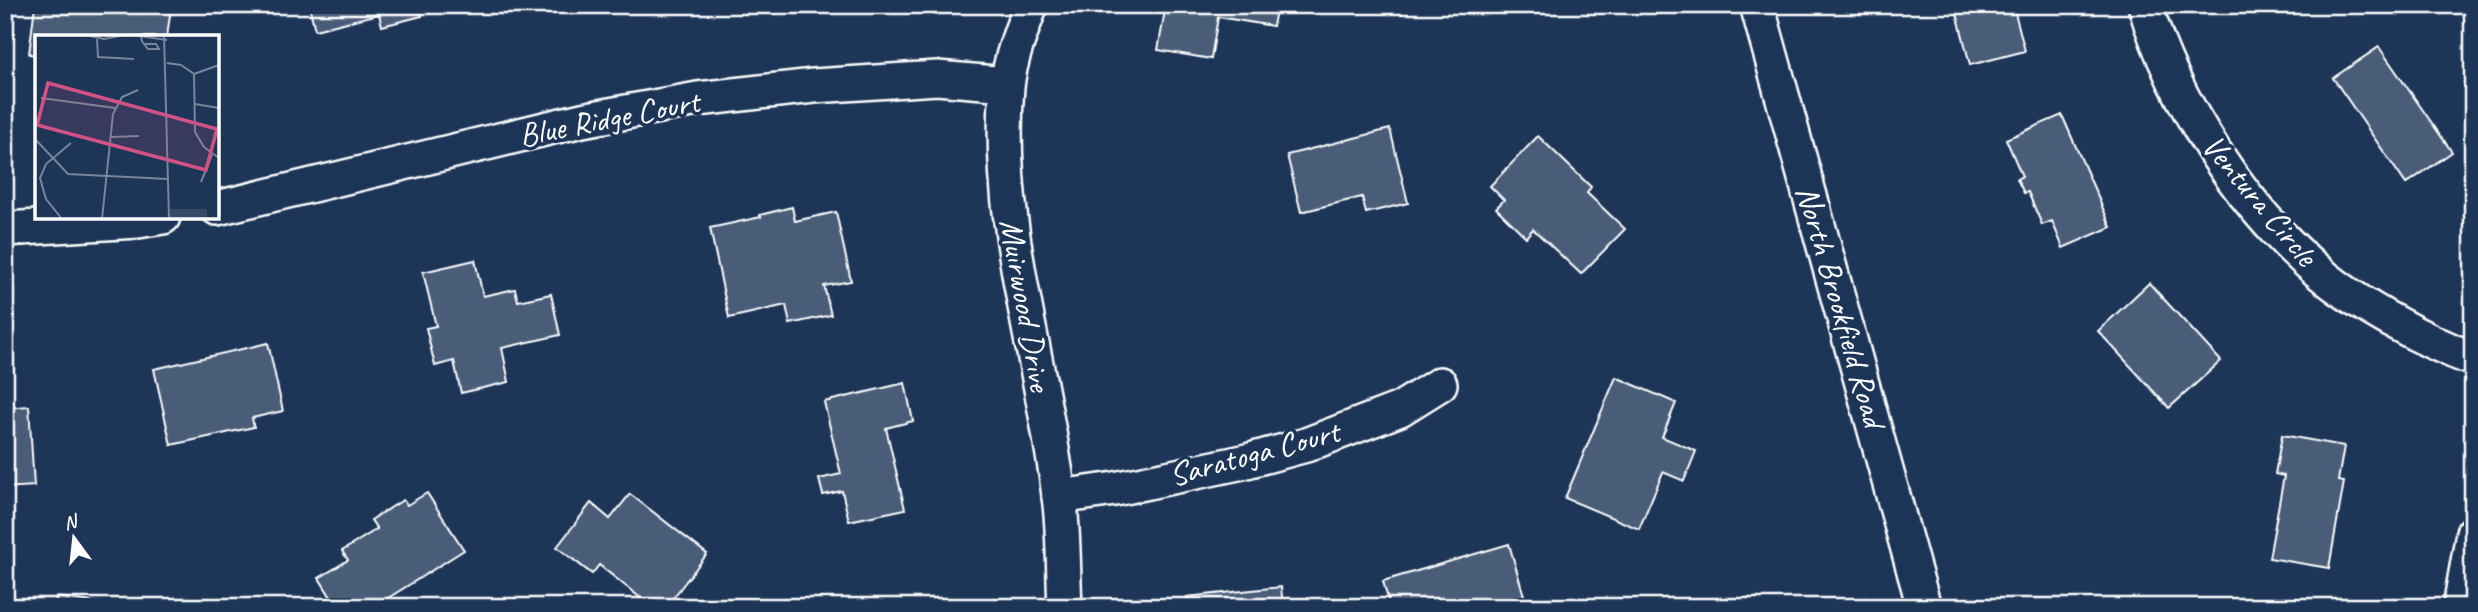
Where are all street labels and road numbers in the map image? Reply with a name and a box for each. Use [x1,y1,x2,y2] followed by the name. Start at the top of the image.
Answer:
[515,79,706,156] street label: Blue Ridge Court
[2193,126,2329,276] street label: Ventura Circle
[1787,181,1897,436] street label: North Brookfield Road
[990,216,1062,397] street label: Muirwood Drive
[1164,409,1347,496] street label: Saratoga Court

